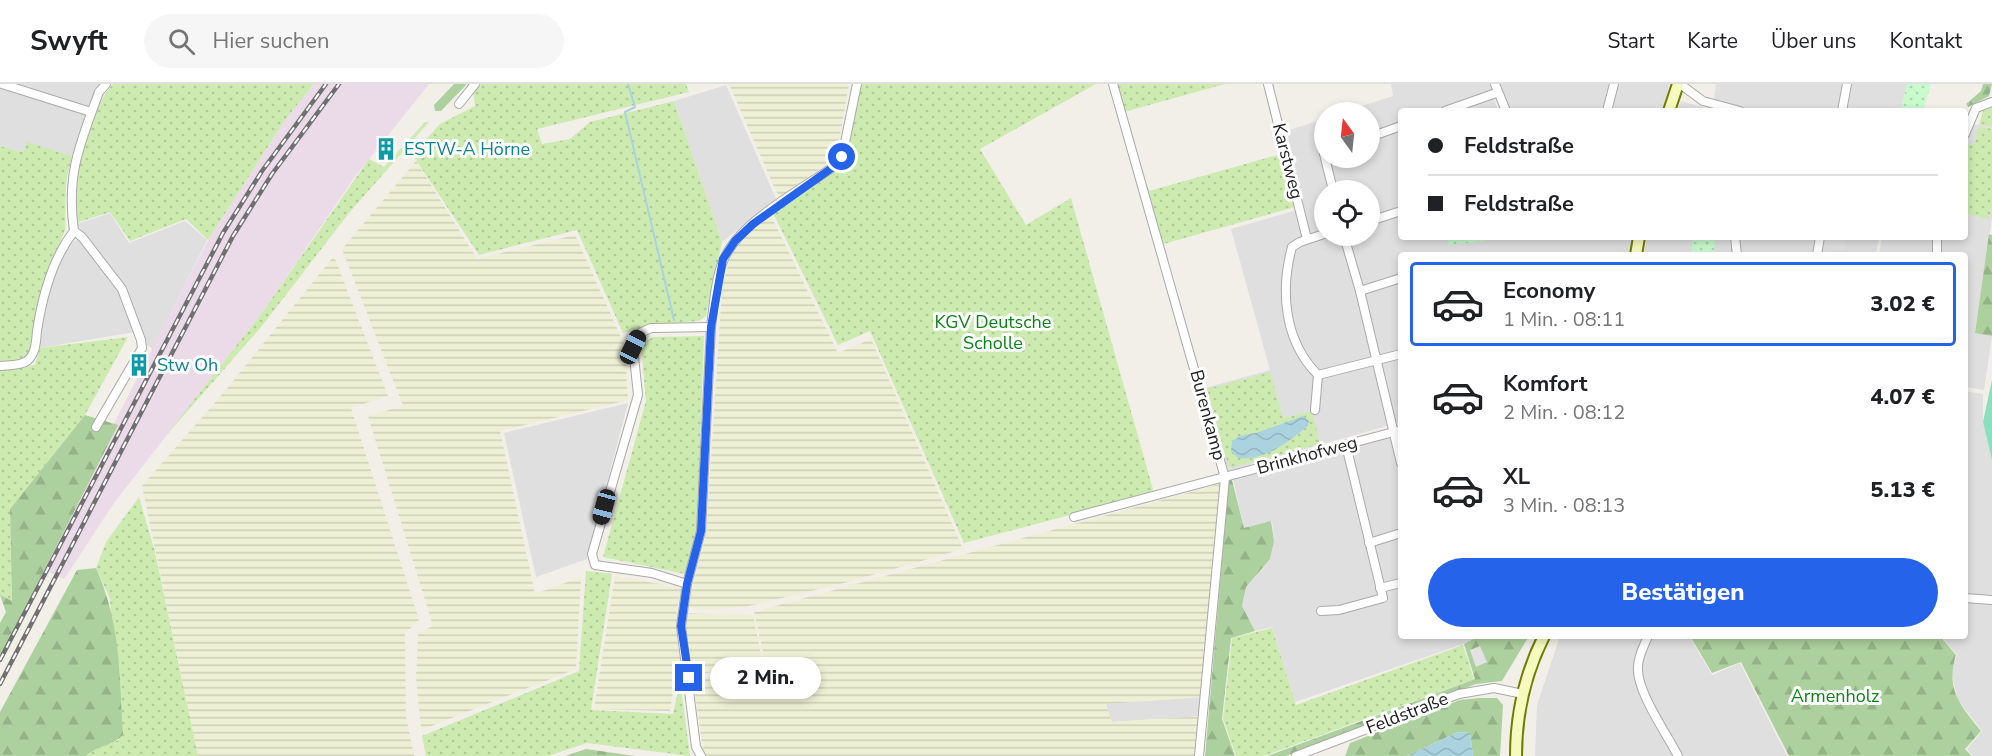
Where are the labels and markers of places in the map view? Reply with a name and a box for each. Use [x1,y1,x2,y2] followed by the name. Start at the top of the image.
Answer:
[373,136,399,162] building icon: ESTW-A Hörne
[404,137,530,161] place label: ESTW-A Hörne
[126,352,152,378] building icon: Stw Oh
[157,353,218,377] place label: Stw Oh

